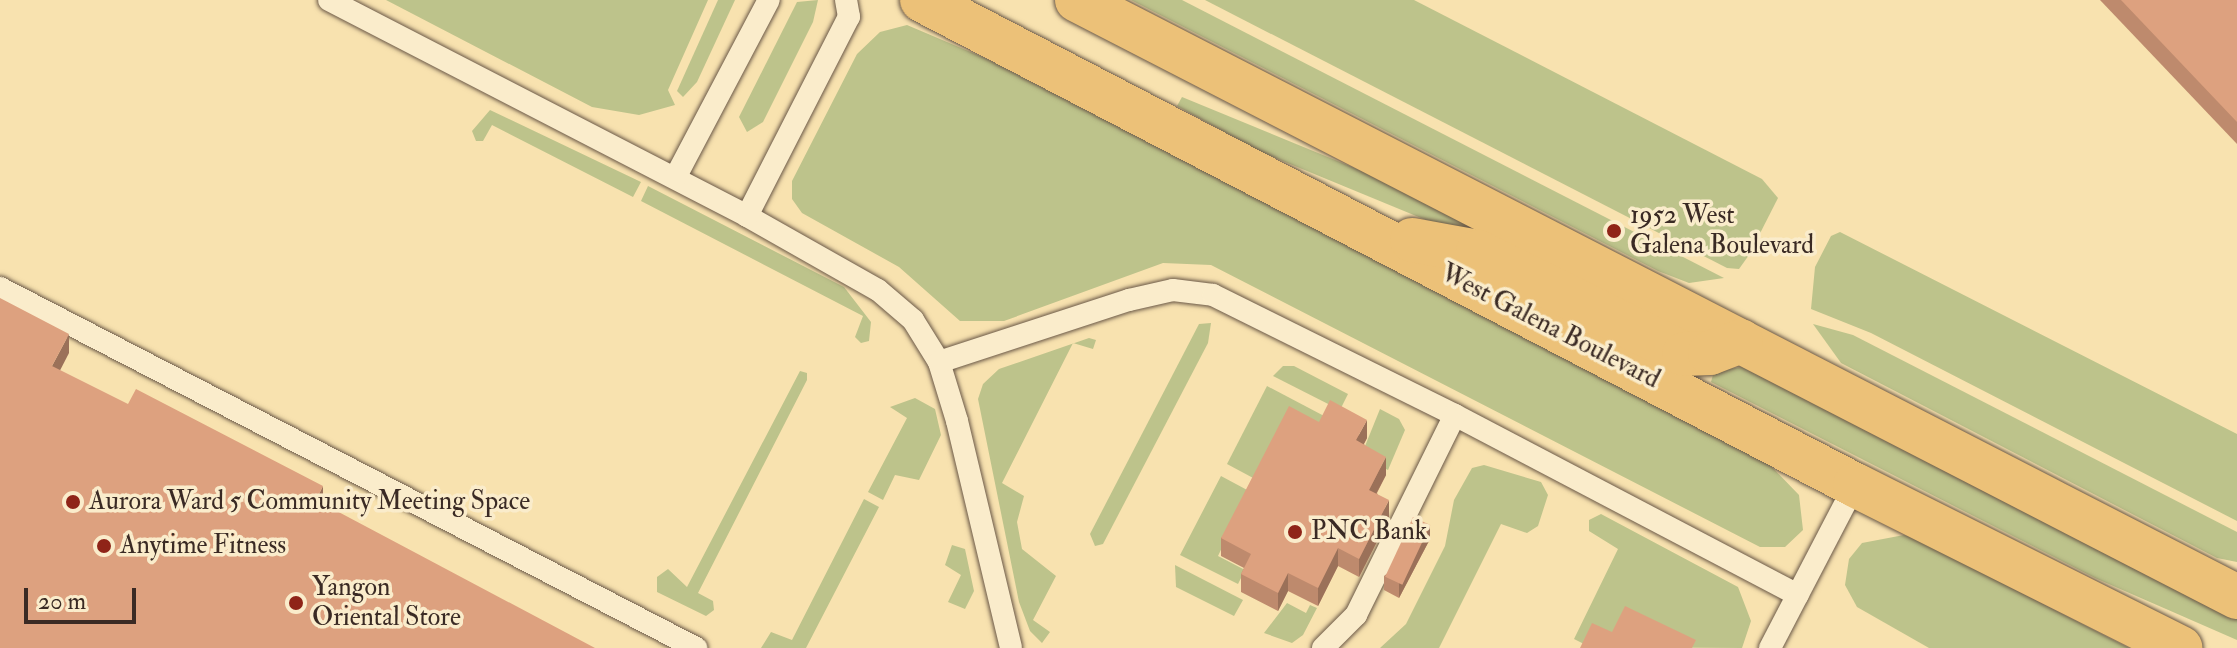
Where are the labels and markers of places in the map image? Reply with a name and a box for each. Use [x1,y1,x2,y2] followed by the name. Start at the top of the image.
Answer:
[1630,200,1814,262] place label: 1952 West Galena Boulevard
[1605,222,1623,240] marker: 1952 West Galena Boulevard
[89,486,530,518] place label: Aurora Ward 5 Community Meeting Space
[64,493,82,511] marker: Aurora Ward 5 Community Meeting Space
[1311,516,1427,548] place label: PNC Bank
[1286,523,1304,541] marker: PNC Bank
[120,530,286,562] place label: Anytime Fitness
[95,537,113,555] marker: Anytime Fitness
[312,572,461,634] place label: Yangon Oriental Store
[287,594,305,612] marker: Yangon Oriental Store

